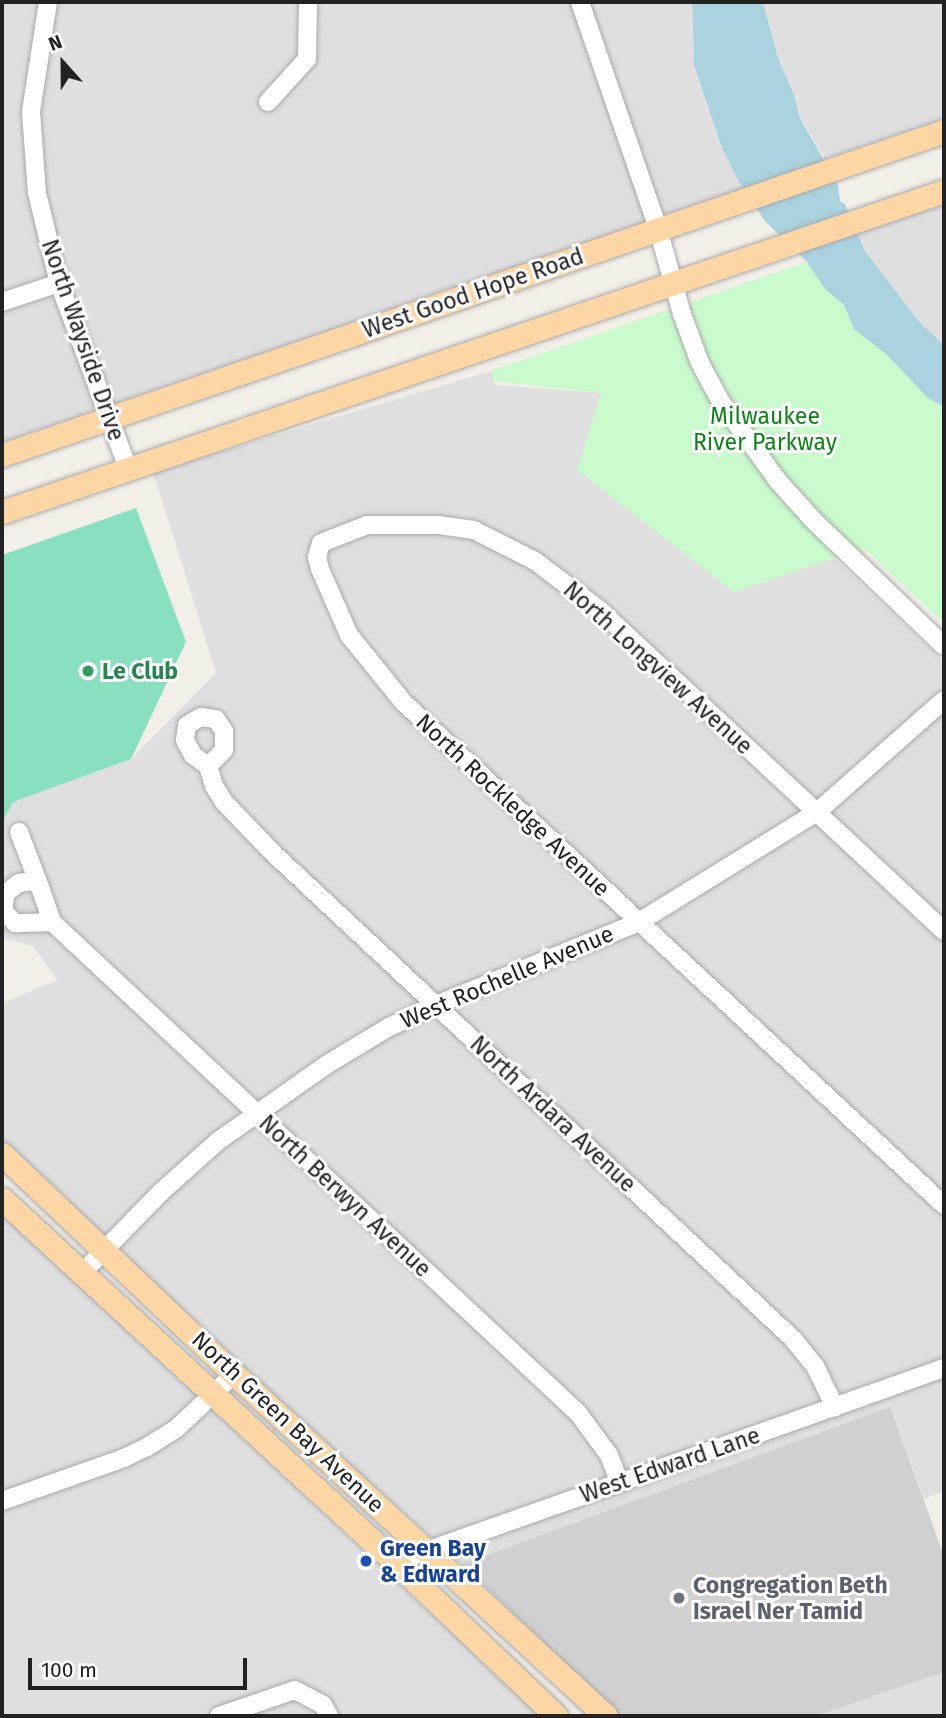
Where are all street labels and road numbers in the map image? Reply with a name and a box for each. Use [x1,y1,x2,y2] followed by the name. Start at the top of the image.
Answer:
[36,236,130,444] street label: North Wayside Drive
[359,242,587,344] street label: West Good Hope Road
[558,576,758,760] street label: North Longview Avenue
[410,708,616,902] street label: North Rockledge Avenue
[396,920,618,1034] street label: West Rochelle Avenue
[464,1030,642,1198] street label: North Ardara Avenue
[253,1109,437,1283] street label: North Berwyn Avenue
[186,1326,390,1518] street label: North Green Bay Avenue
[576,1421,764,1509] street label: West Edward Lane

